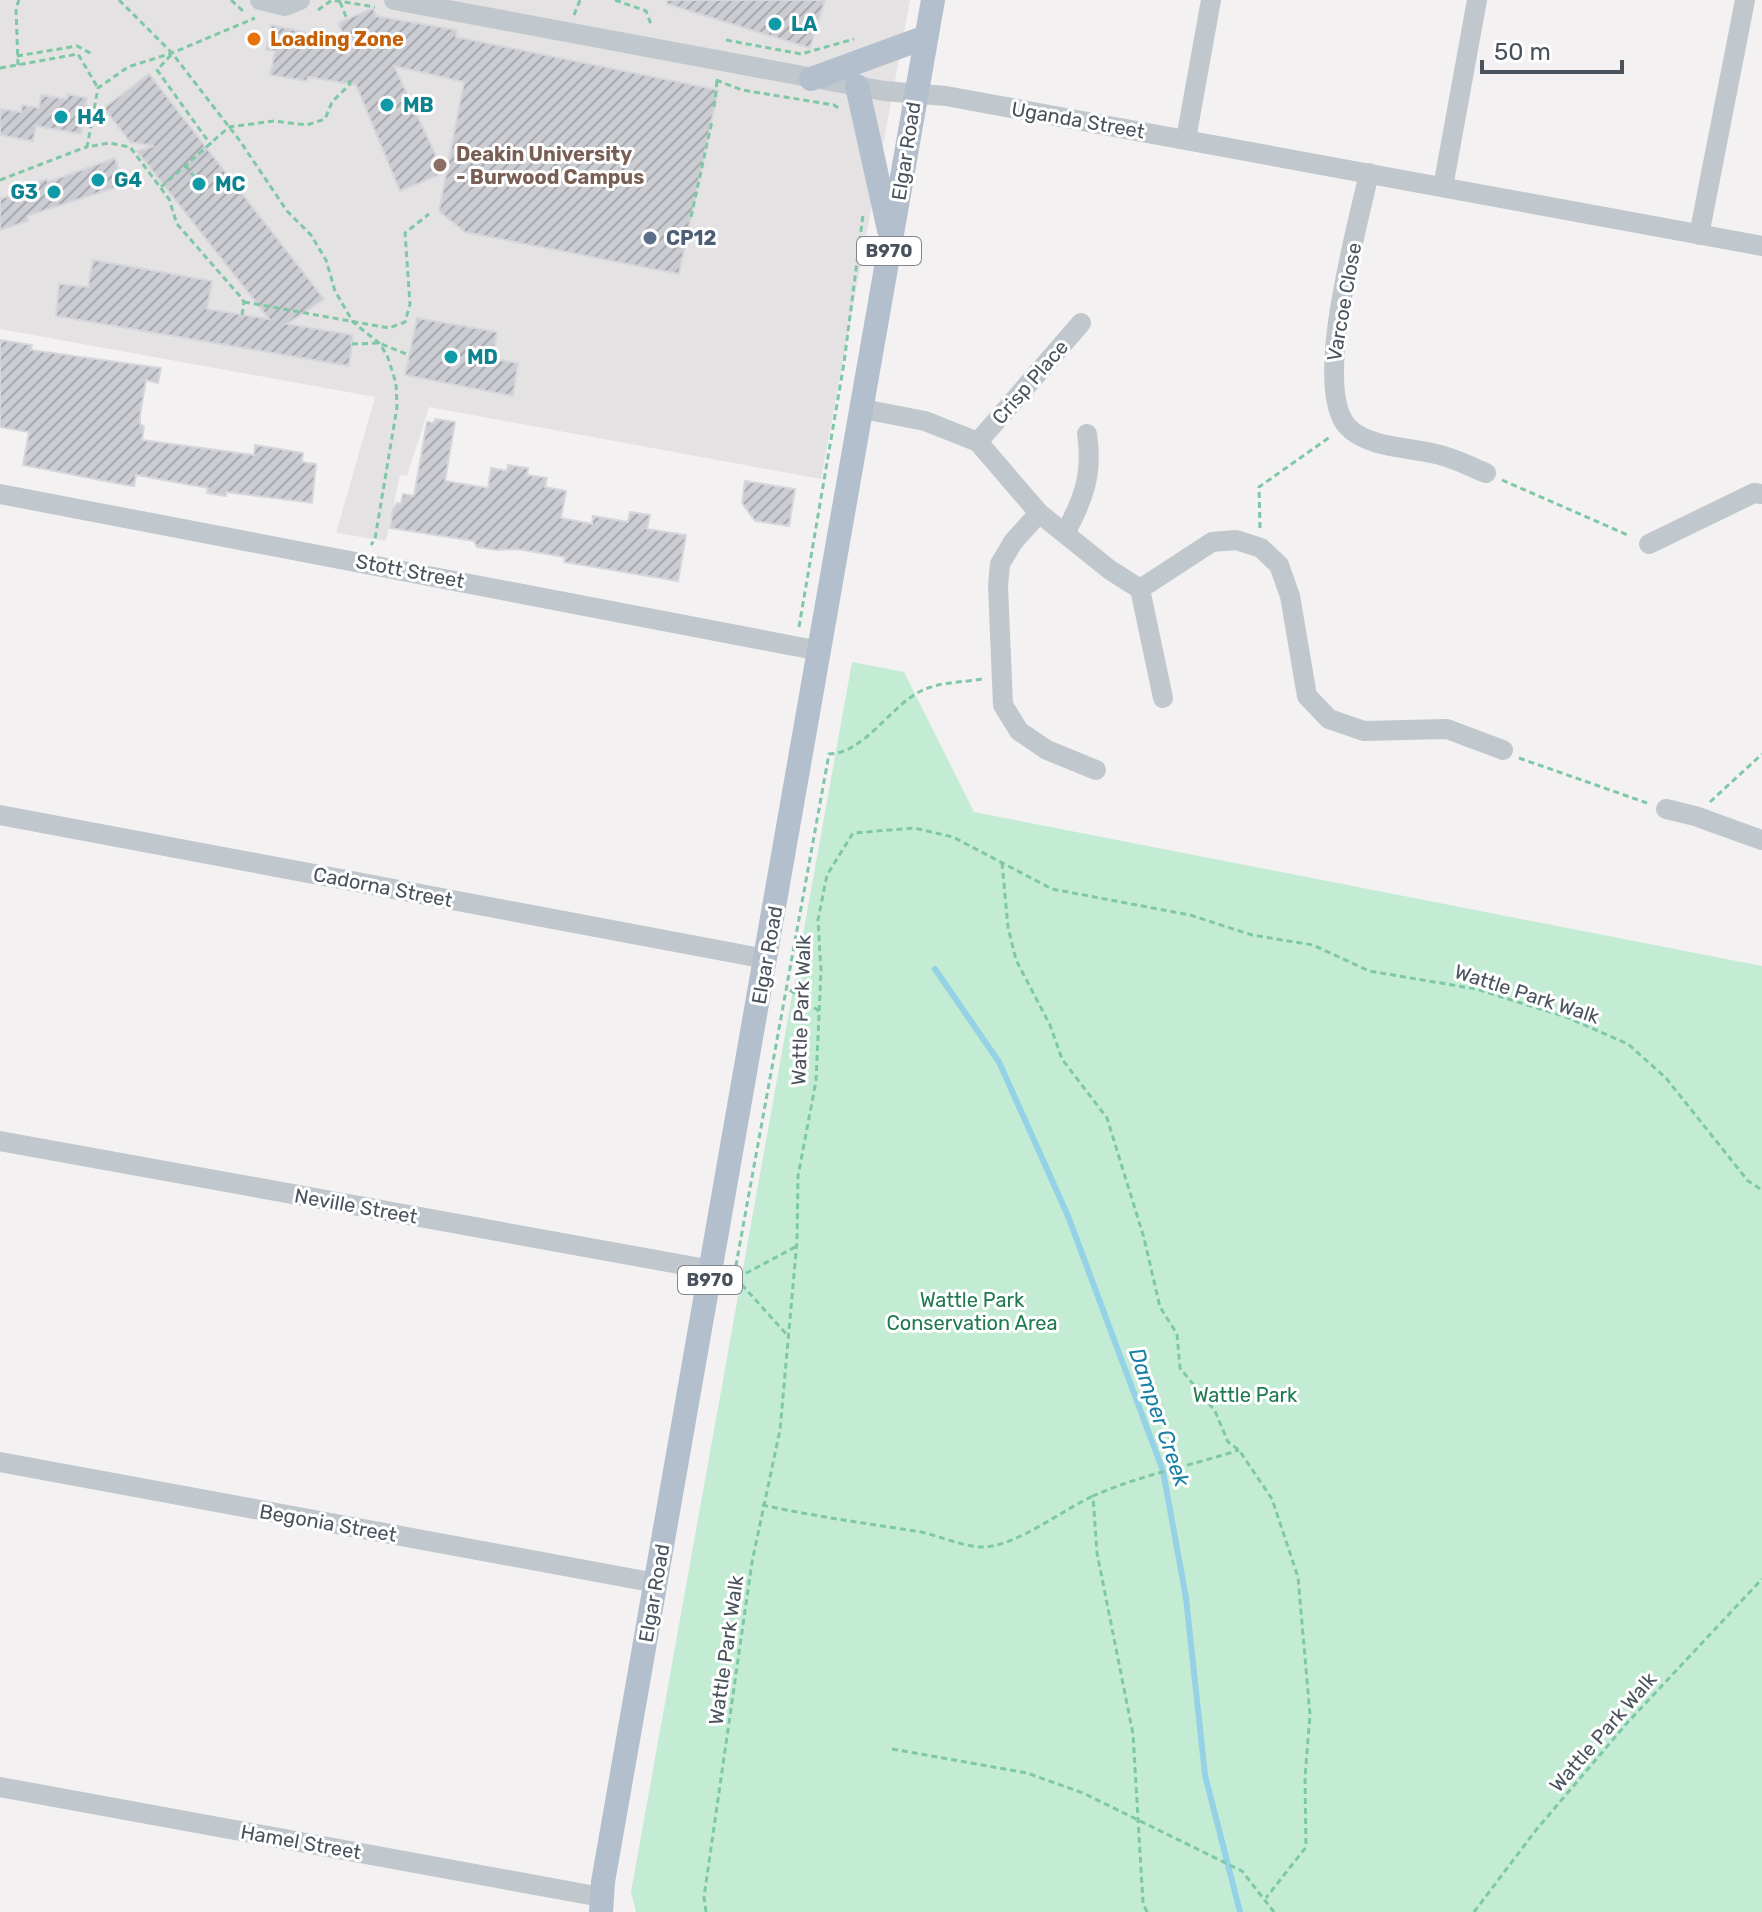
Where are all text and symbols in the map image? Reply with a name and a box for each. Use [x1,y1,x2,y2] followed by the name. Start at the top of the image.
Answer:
[791,12,818,36] place label: LA
[766,15,784,33] marker: LA
[1482,24,1622,74] scale bar
[270,27,404,51] place label: Loading Zone
[245,30,263,48] marker: Loading Zone
[1494,38,1551,66] text: 50 m
[403,93,434,117] place label: MB
[378,96,396,114] marker: MB
[1010,96,1147,144] street label: Uganda Street
[886,100,926,202] street label: Elgar Road
[77,105,106,129] place label: H4
[52,108,70,126] marker: H4
[456,142,644,189] place label: Deakin University - Burwood Campus
[431,156,449,174] marker: Deakin University - Burwood Campus
[114,168,142,192] place label: G4
[89,171,107,189] marker: G4
[215,172,246,196] place label: MC
[190,175,208,193] marker: MC
[10,180,38,204] place label: G3
[45,183,63,201] marker: G3
[666,226,717,250] place label: CP12
[641,229,659,247] marker: CP12
[857,237,921,265] road number: B970
[1322,241,1366,363] street label: Varcoe Close
[987,335,1073,429] street label: Crisp Place
[467,345,498,369] place label: MD
[442,348,460,366] marker: MD
[354,549,466,593] street label: Stott Street
[311,862,455,912] street label: Cadorna Street
[747,904,787,1006] street label: Elgar Road
[786,933,816,1086] street label: Wattle Park Walk
[1452,959,1603,1029] street label: Wattle Park Walk
[293,1183,419,1229] street label: Neville Street
[678,1266,742,1294] road number: B970
[886,1288,1058,1335] park label: Wattle Park Conservation Area
[1123,1344,1196,1491] water label: Damper Creek
[1193,1383,1298,1407] park label: Wattle Park
[258,1499,399,1547] street label: Begonia Street
[634,1542,674,1644] street label: Elgar Road
[704,1573,748,1726] street label: Wattle Park Walk
[1544,1667,1662,1797] street label: Wattle Park Walk
[239,1820,363,1864] street label: Hamel Street

